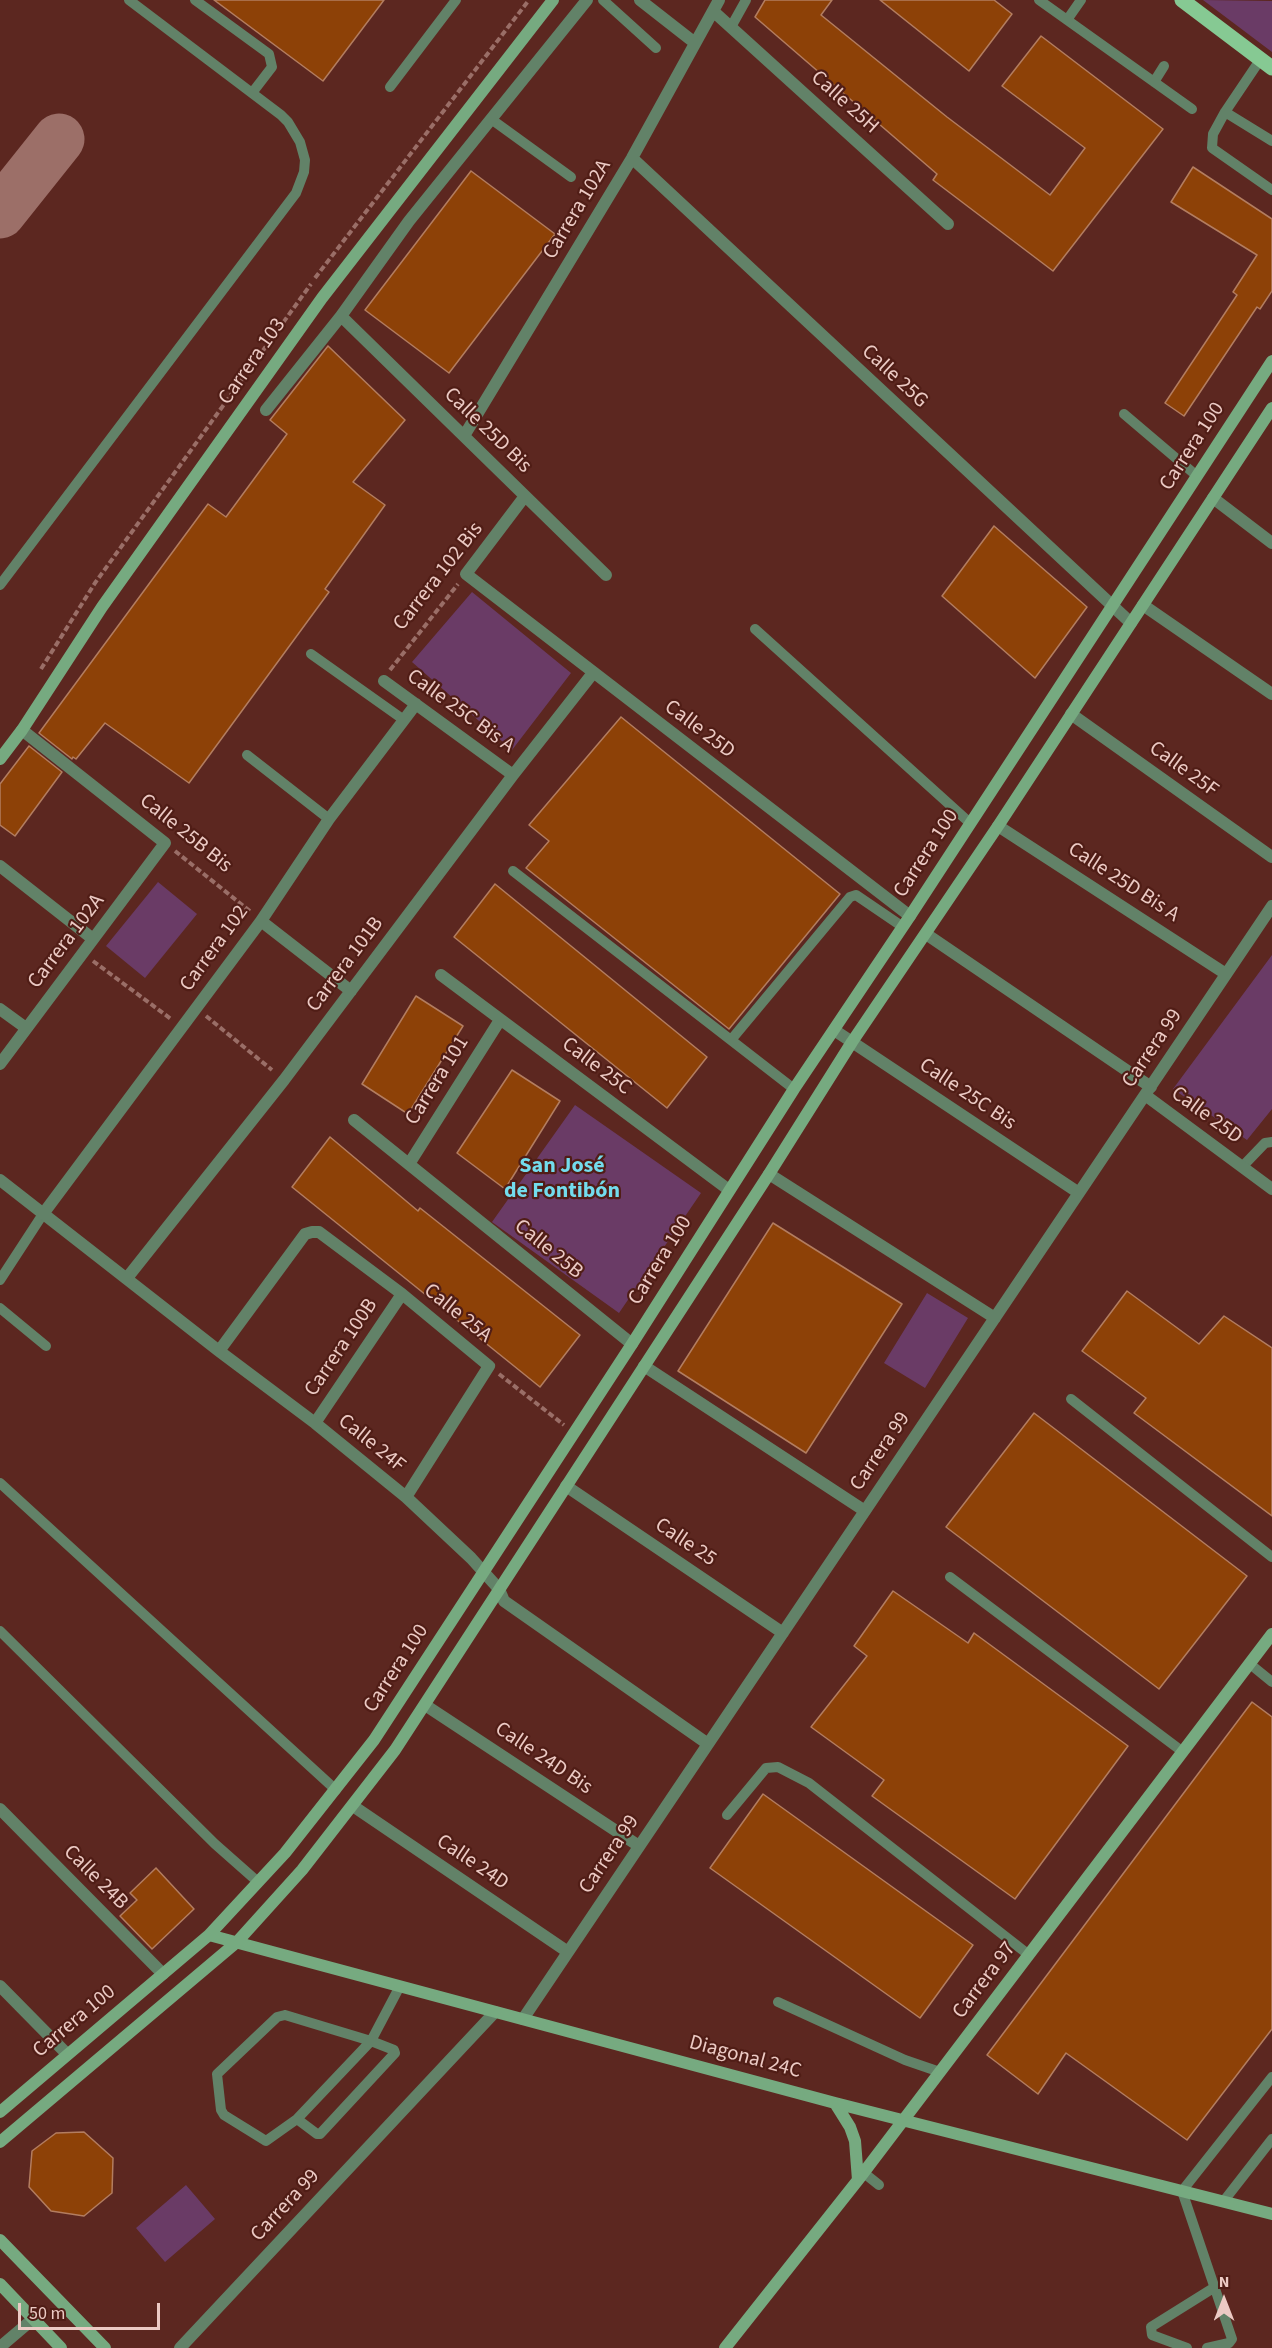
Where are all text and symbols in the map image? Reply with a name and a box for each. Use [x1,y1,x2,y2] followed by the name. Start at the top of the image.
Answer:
[805,66,883,140] street label: Calle 25H
[538,156,618,264] street label: Carrera 102A
[214,314,292,410] street label: Carrera 103
[856,340,932,414] street label: Calle 25G
[438,383,536,479] street label: Calle 25D Bis
[1155,398,1231,496] street label: Carrera 100
[389,518,489,636] street label: Carrera 102 Bis
[401,665,519,759] street label: Calle 25C Bis A
[659,695,739,765] street label: Calle 25D
[1144,737,1222,803] street label: Calle 25F
[134,789,236,879] street label: Calle 25B Bis
[889,805,965,903] street label: Carrera 100
[1063,838,1183,928] street label: Calle 25D Bis A
[23,890,111,994] street label: Carrera 102A
[175,901,255,997] street label: Carrera 102
[302,912,390,1018] street label: Carrera 101B
[1117,1005,1189,1093] street label: Carrera 99
[401,1032,475,1130] street label: Carrera 101
[556,1033,636,1101] street label: Calle 25C
[914,1053,1020,1137] street label: Calle 25C Bis
[1166,1082,1246,1150] street label: Calle 25D
[504,1154,620,1206] district label: San José de Fontibón
[624,1212,698,1310] street label: Carrera 100
[509,1215,587,1285] street label: Calle 25B
[418,1279,496,1349] street label: Calle 25A
[300,1294,384,1402] street label: Carrera 100B
[845,1408,917,1496] street label: Carrera 99
[332,1409,410,1479] street label: Calle 24F
[649,1513,721,1573] street label: Calle 25
[359,1620,435,1718] street label: Carrera 100
[489,1717,597,1801] street label: Calle 24D Bis
[574,1811,646,1899] street label: Carrera 99
[431,1830,513,1896] street label: Calle 24D
[57,1840,133,1916] street label: Calle 24B
[948,1938,1022,2024] street label: Carrera 97
[29,1980,121,2064] street label: Carrera 100
[686,2031,804,2085] street label: Diagonal 24C
[246,2165,326,2247] street label: Carrera 99
[1194,2270,1254,2330] north arrow
[1219,2271,1229,2293] text: N
[21,2291,164,2329] scale bar
[29,2301,65,2326] text: 50 m

